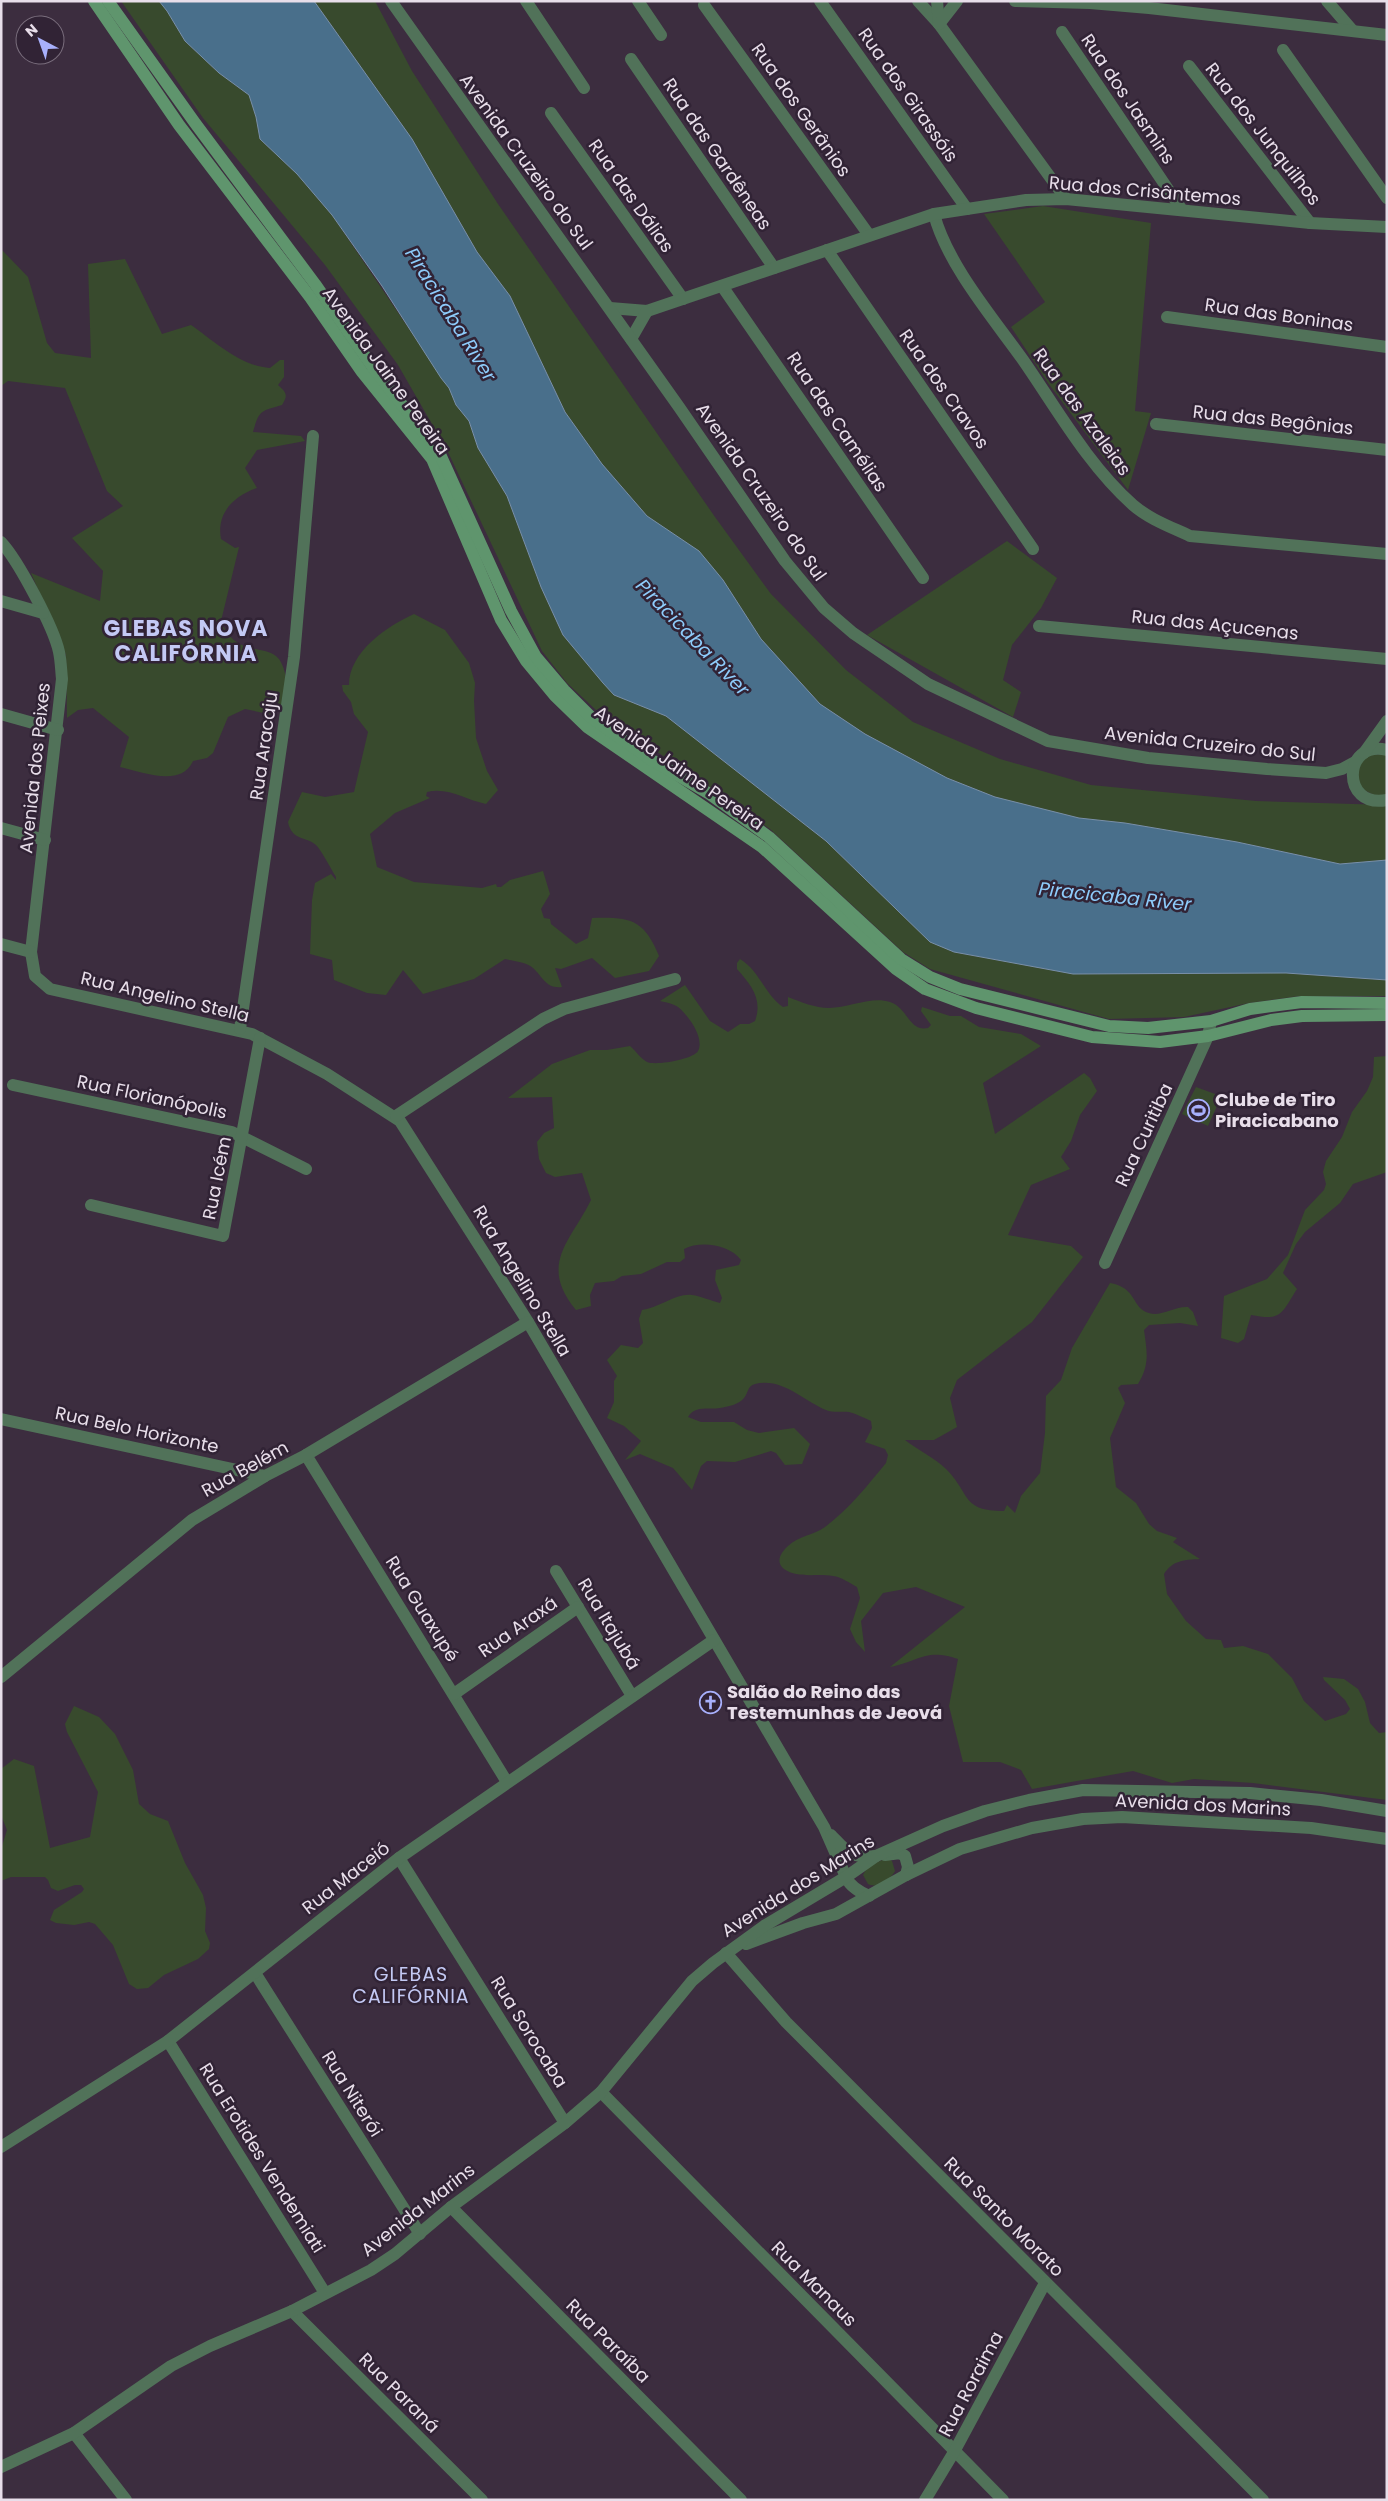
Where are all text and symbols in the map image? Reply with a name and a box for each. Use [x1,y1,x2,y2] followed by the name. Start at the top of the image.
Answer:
[15,15,65,65] north arrow
[21,19,42,41] text: N
[853,23,964,167] street label: Rua dos Girassóis
[1075,29,1181,169] street label: Rua dos Jasmins
[746,38,857,182] street label: Rua dos Gerânios
[1200,57,1327,210] street label: Rua dos Junquilhos
[454,68,599,255] street label: Avenida Cruzeiro do Sul
[657,73,778,235] street label: Rua das Gardêneas
[583,134,680,257] street label: Rua das Dálias
[1048,170,1242,211] street label: Rua dos Crisântemos
[399,242,503,387] water label: Piracicaba River
[317,282,456,460] street label: Avenida Jaime Pereira
[1203,292,1355,337] street label: Rua das Boninas
[894,324,995,454] street label: Rua dos Cravos
[1028,343,1137,481] street label: Rua das Azaleias
[781,347,894,497] street label: Rua das Camélias
[690,398,833,586] street label: Avenida Cruzeiro do Sul
[1192,399,1355,440] street label: Rua das Begônias
[630,573,756,703] water label: Piracicaba River
[1130,603,1300,646] street label: Rua das Açucenas
[103,613,269,669] district label: GLEBAS NOVA CALIFÓRNIA
[13,681,56,855] street label: Avenida dos Peixes
[244,690,284,802] street label: Rua Aracaju
[589,699,769,836] street label: Avenida Jaime Pereira
[1103,720,1317,767] street label: Avenida Cruzeiro do Sul
[1037,875,1193,918] water label: Piracicaba River
[78,965,252,1028] street label: Rua Angelino Stella
[75,1068,229,1125] street label: Rua Florianópolis
[1109,1079,1178,1191] street label: Rua Curitiba
[1215,1087,1339,1133] place label: Clube de Tiro Piracicabano
[1187,1098,1211,1122] sports icon: Clube de Tiro Piracicabano
[196,1134,237,1222] street label: Rua Icém
[467,1200,578,1361] street label: Rua Angelino Stella
[53,1400,221,1459] street label: Rua Belo Horizonte
[197,1434,293,1503] street label: Rua Belém
[380,1551,465,1667] street label: Rua Guaxupé
[572,1573,647,1674] street label: Rua Itajubá
[473,1590,562,1663] street label: Rua Araxá
[727,1679,942,1725] place label: Salão do Reino das Testemunhas de Jeová
[699,1690,723,1714] church icon: Salão do Reino das Testemunhas de Jeová
[1114,1787,1292,1822] street label: Avenida dos Marins
[716,1828,879,1943] street label: Avenida dos Marins
[297,1835,395,1920] street label: Rua Maceió
[352,1961,470,2010] district label: GLEBAS CALIFÓRNIA
[485,1971,574,2092] street label: Rua Sorocaba
[316,2046,389,2141] street label: Rua Niterói
[194,2058,331,2258] street label: Rua Erotides Vendemiati
[939,2151,1070,2282] street label: Rua Santo Morato
[356,2157,480,2262] street label: Avenida Marins
[766,2235,863,2332] street label: Rua Manaus
[561,2293,656,2388] street label: Rua Paraíba
[932,2327,1009,2441] street label: Rua Roraima
[354,2347,445,2438] street label: Rua Paraná

